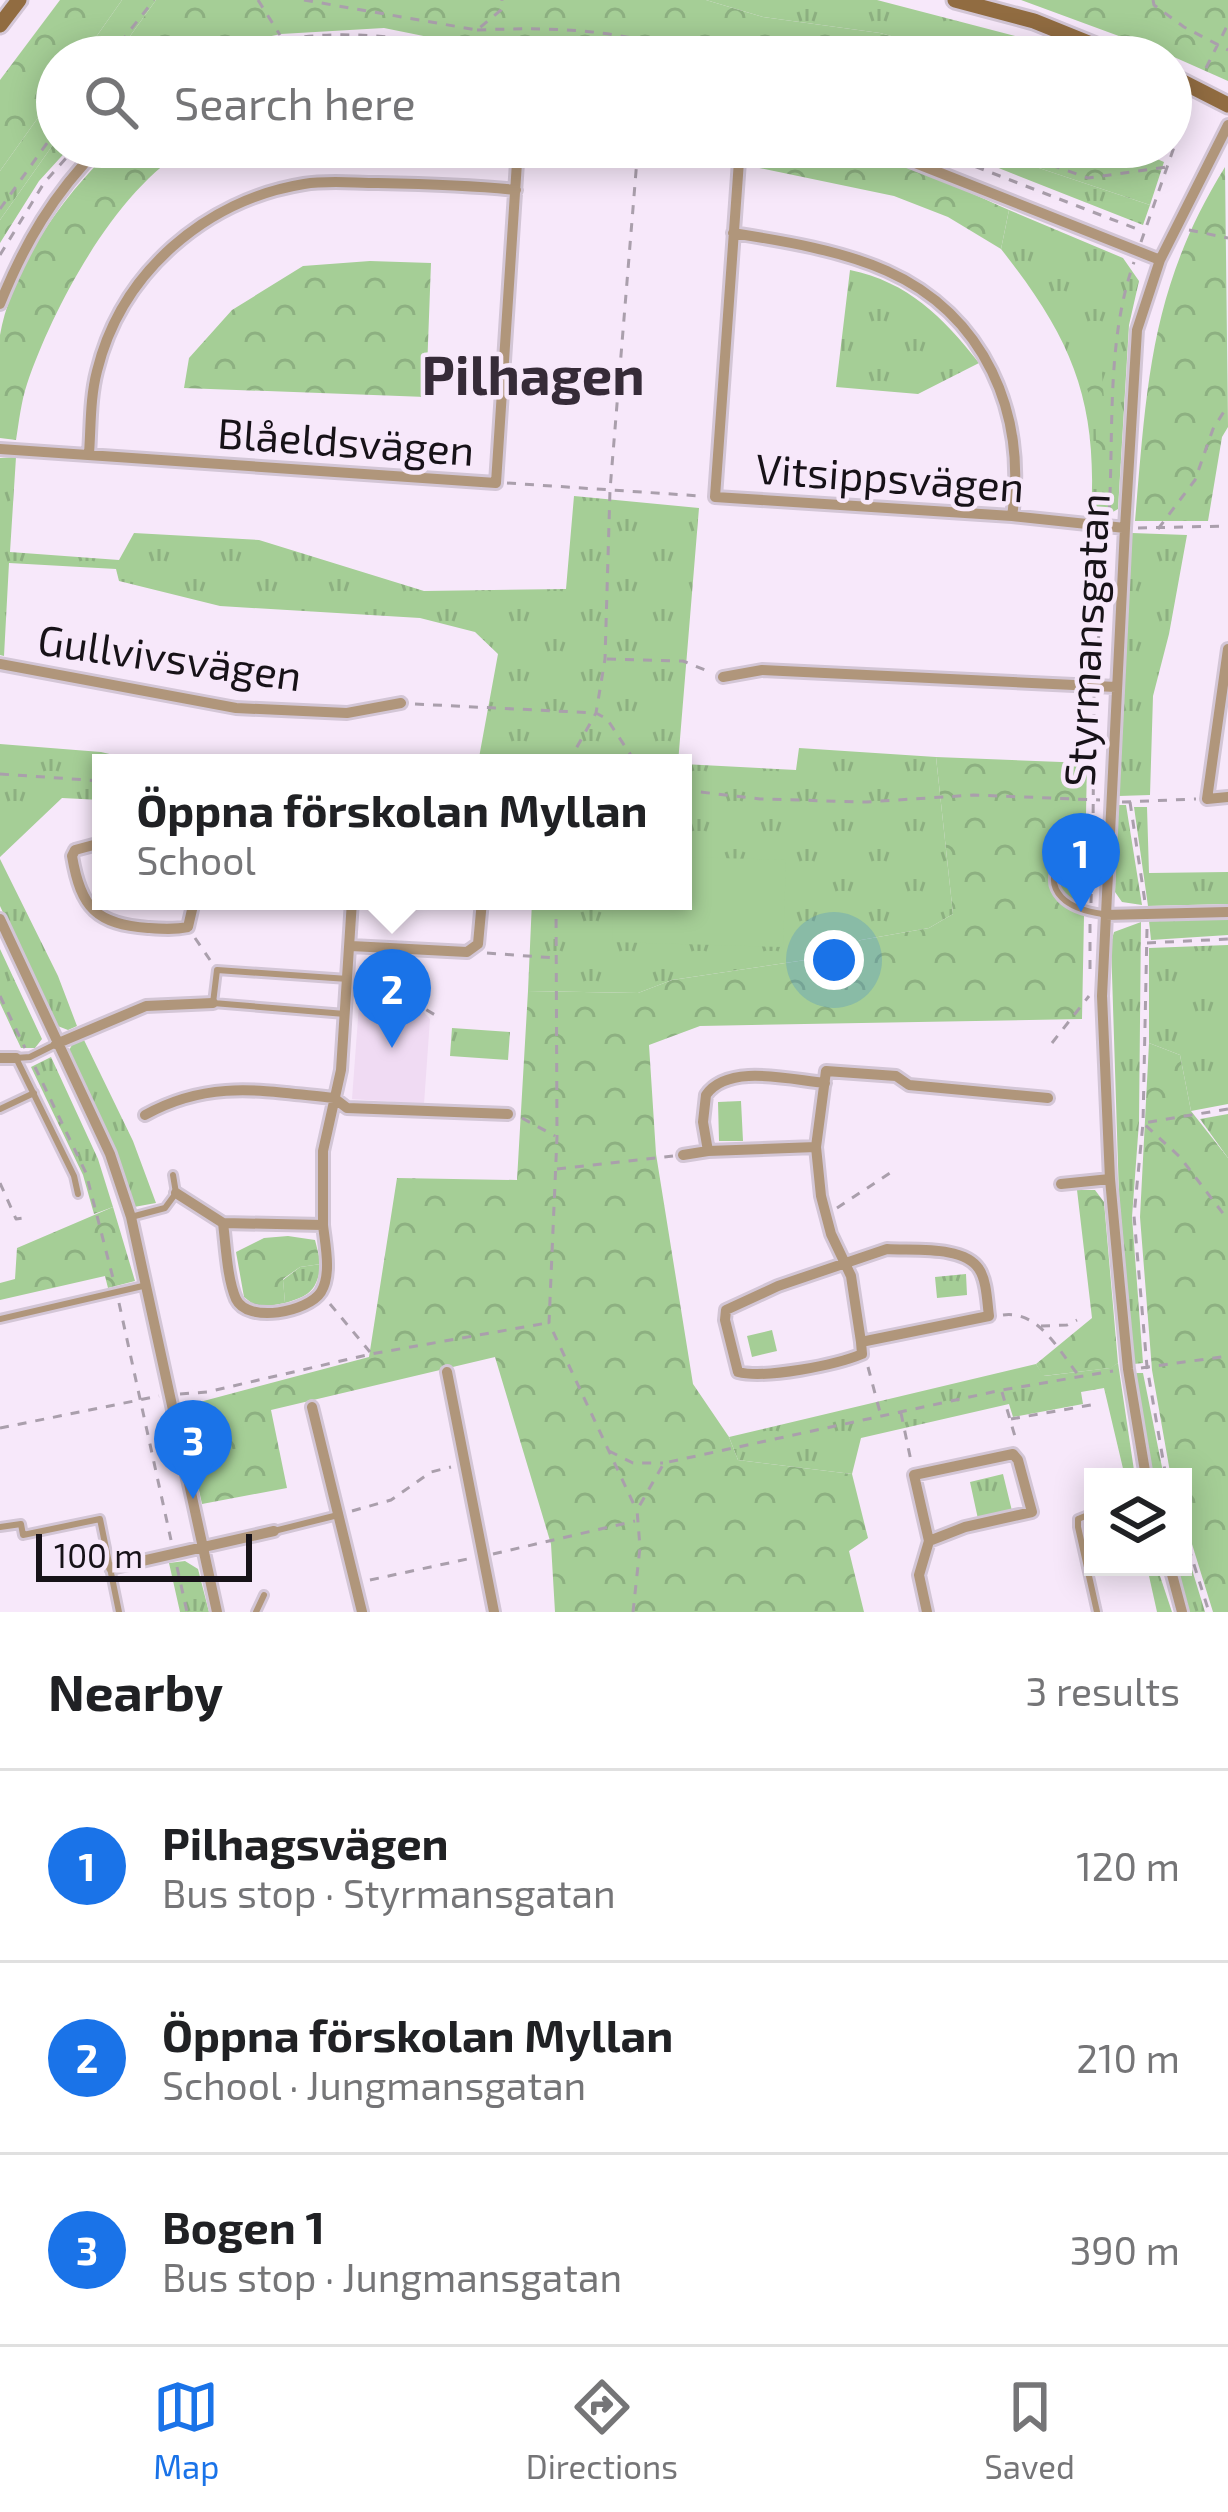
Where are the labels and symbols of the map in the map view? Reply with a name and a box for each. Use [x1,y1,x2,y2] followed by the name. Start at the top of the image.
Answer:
[421,341,645,406] district label: Pilhagen
[216,406,476,474] street label: Blåeldsvägen
[754,442,1026,510] street label: Vitsippsvägen
[1052,492,1118,788] street label: Styrmansgatan
[35,613,305,699] street label: Gullvivsvägen
[1042,813,1120,912] pin: 1
[804,930,864,990] your location
[353,949,431,1048] pin: 2
[154,1400,232,1499] pin: 3
[36,1528,252,1581] scale bar

